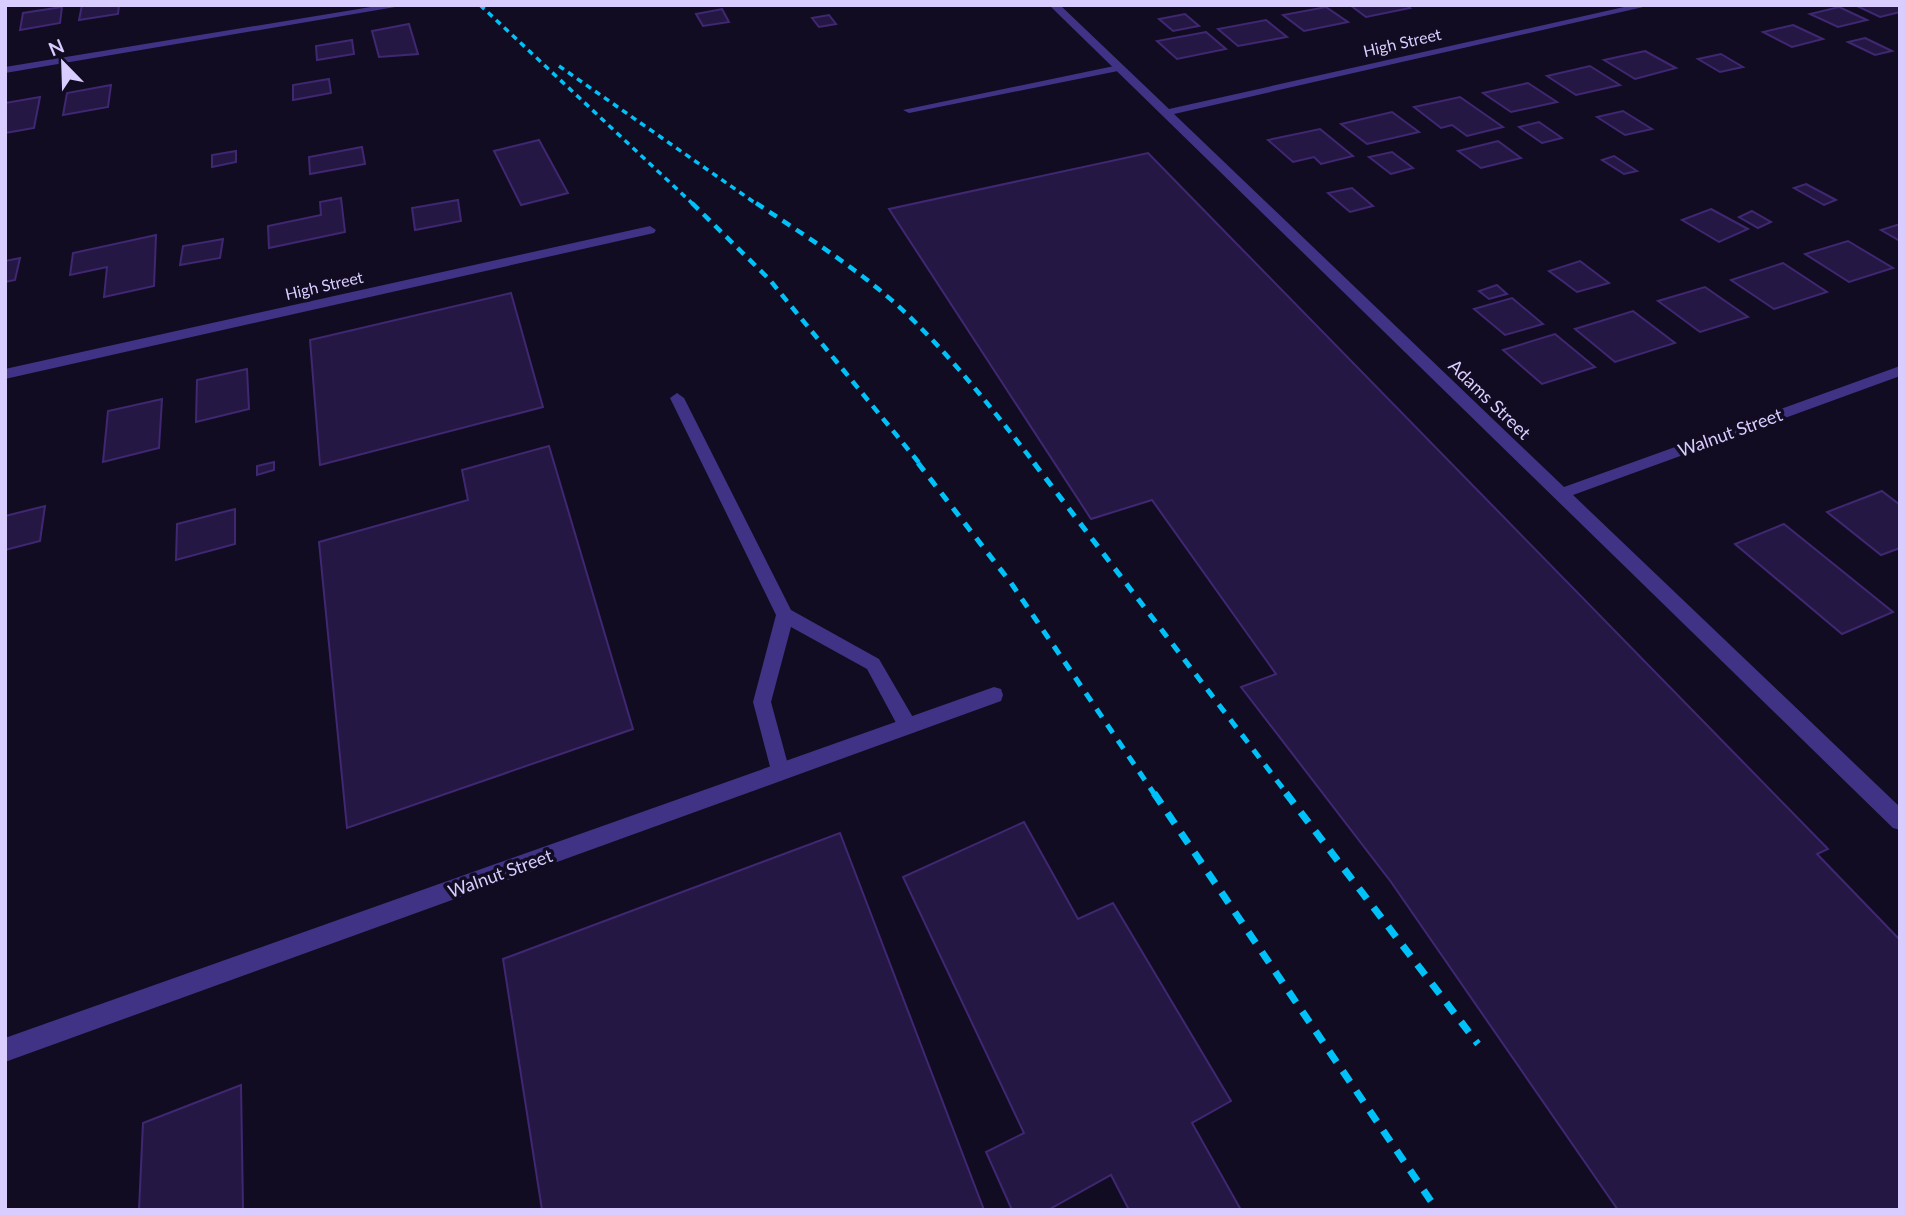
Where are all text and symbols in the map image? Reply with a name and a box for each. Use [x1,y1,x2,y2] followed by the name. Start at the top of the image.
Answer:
[1361,24,1443,60] street label: High Street
[28,28,98,98] north arrow
[45,33,67,60] text: N
[283,267,365,303] street label: High Street
[1444,354,1536,444] street label: Adams Street
[1675,403,1786,461] street label: Walnut Street
[445,844,556,902] street label: Walnut Street

